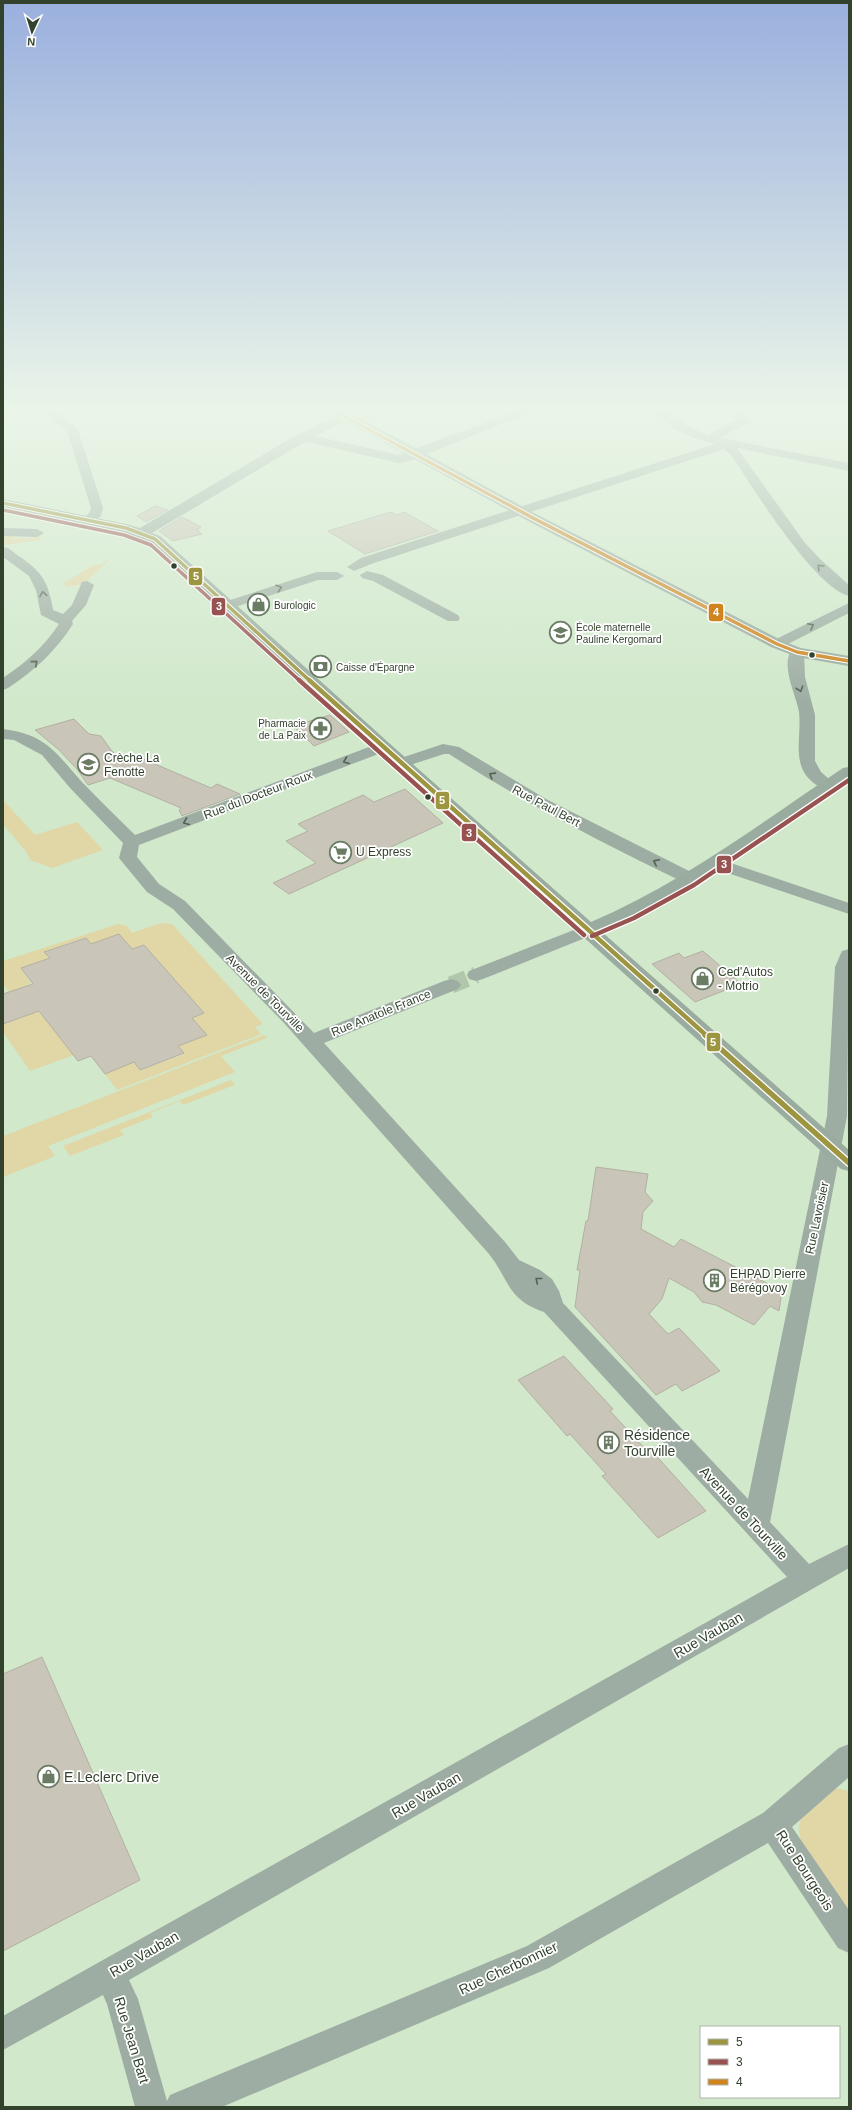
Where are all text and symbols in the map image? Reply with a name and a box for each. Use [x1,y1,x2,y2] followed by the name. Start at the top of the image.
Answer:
[12,12,52,52] north arrow
[27,36,36,48] text: N
[169,561,179,571] unlabelled marker
[817,564,825,572] one-way arrow
[188,567,203,586] line badge: 5
[193,570,199,582] text: 5
[276,585,283,593] one-way arrow
[39,591,48,597] one-way arrow
[245,592,271,618] shop icon: Burologic
[211,597,226,616] line badge: 3
[216,600,222,612] text: 3
[274,600,316,611] place label: Burologic
[708,603,724,622] line badge: 4
[713,606,720,618] text: 4
[547,620,573,646] school or university icon: École maternelle Pauline Kergomard
[576,621,662,645] place label: École maternelle Pauline Kergomard
[807,623,814,631] one-way arrow
[807,650,817,660] unlabelled marker
[307,654,333,680] bank icon: Caisse d'Épargne
[30,661,38,668] one-way arrow
[336,661,415,673] place label: Caisse d'Épargne
[796,686,804,693] one-way arrow
[308,716,334,742] pharmacy icon: Pharmacie de La Paix
[258,718,306,741] place label: Pharmacie de La Paix
[104,751,160,779] place label: Crèche La Fenotte
[75,752,101,778] school or university icon: Crèche La Fenotte
[343,756,350,764] one-way arrow
[202,768,314,822] street label: Rue du Docteur Roux
[489,773,496,780] one-way arrow
[510,782,583,830] street label: Rue Paul Bert
[435,791,450,810] line badge: 5
[423,792,433,802] unlabelled marker
[439,794,445,806] text: 5
[182,818,189,826] one-way arrow
[461,823,477,842] line badge: 3
[466,827,472,839] text: 3
[328,839,354,865] supermarket icon: U Express
[356,845,411,859] place label: U Express
[716,855,732,874] line badge: 3
[721,858,727,870] text: 3
[653,859,660,867] one-way arrow
[223,951,307,1035] street label: Avenue de Tourville
[718,965,773,993] place label: Ced'Autos - Motrio
[689,966,715,992] shop icon: Ced'Autos - Motrio
[651,986,661,996] unlabelled marker
[329,987,433,1039] street label: Rue Anatole France
[706,1032,721,1052] line badge: 5
[710,1036,716,1048] text: 5
[803,1181,831,1255] street label: Rue Lavoisier
[730,1267,806,1295] place label: EHPAD Pierre Bérégovoy
[701,1268,727,1294] building icon: EHPAD Pierre Bérégovoy
[535,1278,543,1285] one-way arrow
[624,1427,690,1459] place label: Résidence Tourville
[596,1430,622,1456] building icon: Résidence Tourville
[697,1463,791,1563] street label: Avenue de Tourville
[671,1609,745,1661] street label: Rue Vauban
[36,1764,62,1790] shop icon: E.Leclerc Drive
[64,1769,159,1785] place label: E.Leclerc Drive
[389,1769,463,1821] street label: Rue Vauban
[773,1827,837,1913] street label: Rue Bourgeois
[107,1928,181,1980] street label: Rue Vauban
[456,1938,560,1998] street label: Rue Cherbonnier
[111,1995,153,2085] street label: Rue Jean Bart
[700,2026,840,2098] legend
[736,2035,743,2049] text: 5
[736,2055,743,2069] text: 3
[736,2075,743,2089] text: 4

